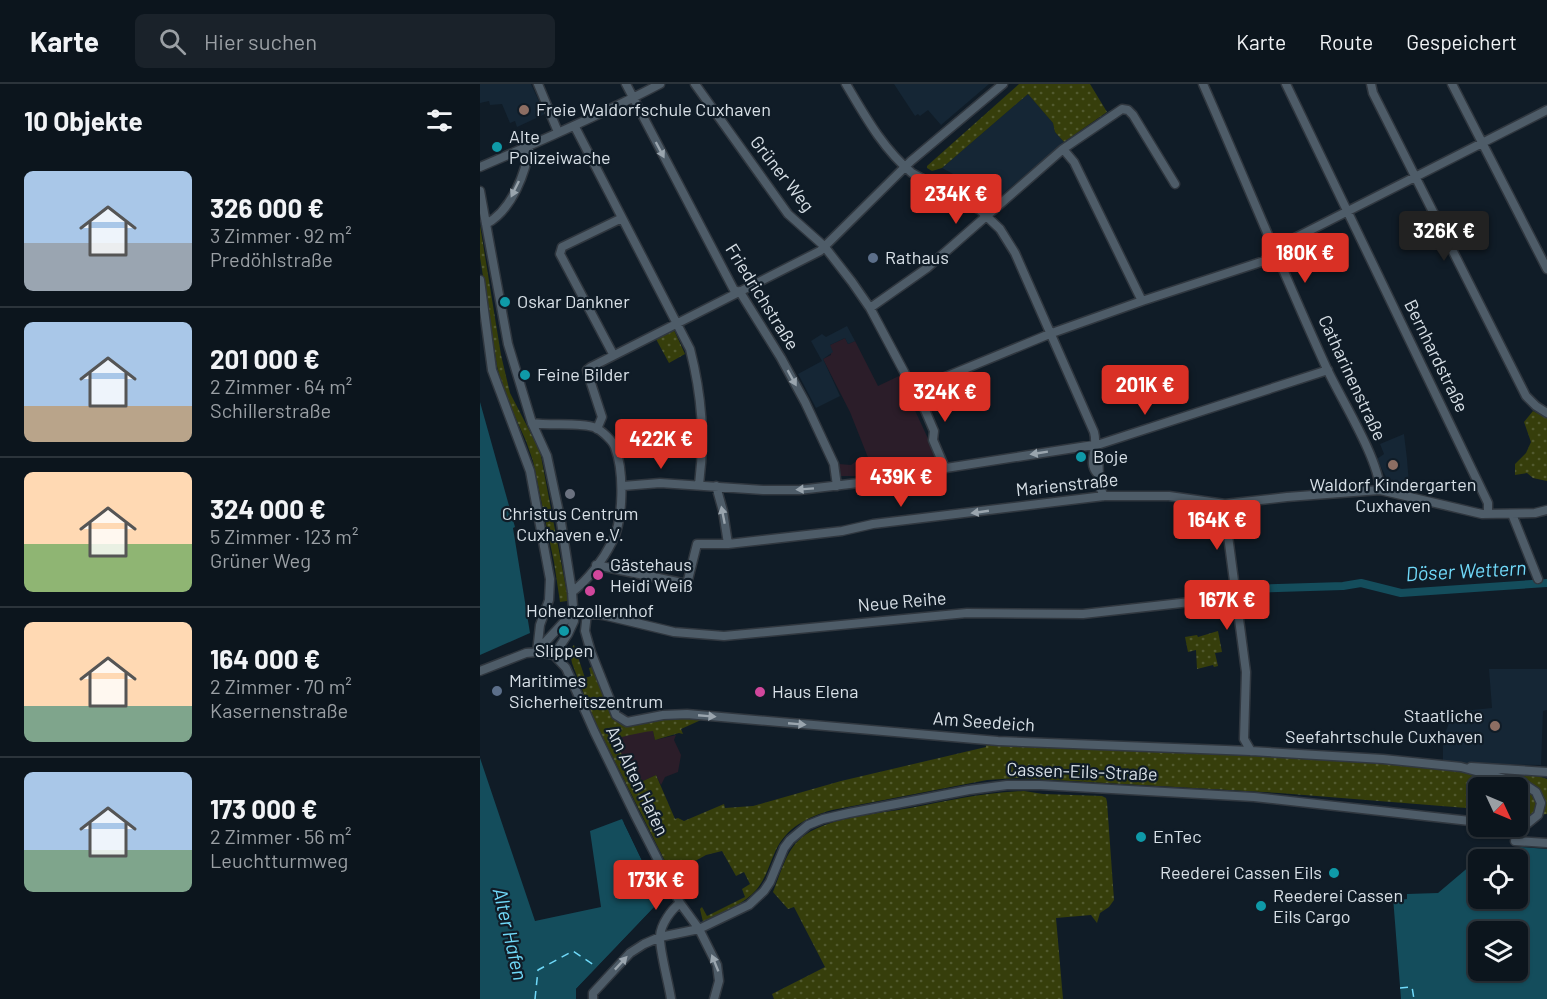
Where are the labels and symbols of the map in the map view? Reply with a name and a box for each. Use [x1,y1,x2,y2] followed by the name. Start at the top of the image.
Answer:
[536,98,771,120] place label: Freie Waldorfschule Cuxhaven
[517,103,531,117] marker: Freie Waldorfschule Cuxhaven
[509,125,611,168] place label: Alte Polizeiwache
[746,131,819,216] street label: Grüner Weg
[490,140,504,154] marker: Alte Polizeiwache
[656,141,665,158] one-way arrow
[907,174,1005,225] pin: 234K €
[511,180,520,197] one-way arrow
[1395,211,1493,262] pin: 326K €
[1256,233,1354,284] pin: 180K €
[721,239,804,354] street label: Friedrichstraße
[885,246,949,268] place label: Rathaus
[866,251,880,265] marker: Rathaus
[517,290,630,312] place label: Oskar Dankner
[498,295,512,309] marker: Oskar Dankner
[1400,296,1474,416] street label: Bernhardstraße
[1314,311,1392,444] street label: Catharinenstraße
[537,363,630,385] place label: Feine Bilder
[1096,365,1194,416] pin: 201K €
[518,368,532,382] marker: Feine Bilder
[787,370,797,387] one-way arrow
[896,372,994,423] pin: 324K €
[612,419,710,470] pin: 422K €
[1093,445,1128,467] place label: Boje
[1029,448,1048,457] one-way arrow
[1074,450,1088,464] marker: Boje
[852,457,950,508] pin: 439K €
[1386,458,1400,472] marker: Waldorf Kindergarten Cuxhaven
[1015,468,1119,500] street label: Marienstraße
[1310,473,1476,516] place label: Waldorf Kindergarten Cuxhaven
[795,484,814,494] one-way arrow
[563,487,577,501] marker: Christus Centrum Cuxhaven e.V.
[1168,500,1266,551] pin: 164K €
[502,502,638,545] place label: Christus Centrum Cuxhaven e.V.
[718,505,727,524] one-way arrow
[970,507,989,516] one-way arrow
[610,553,693,596] place label: Gästehaus Heidi Weiß
[1405,555,1527,585] water label: Döser Wettern
[591,568,605,582] marker: Gästehaus Heidi Weiß
[1178,580,1276,631] pin: 167K €
[583,584,597,598] marker: Hohenzollernhof
[857,586,947,616] street label: Neue Reihe
[526,599,654,621] place label: Hohenzollernhof
[557,624,571,638] marker: Slippen
[535,639,593,661] place label: Slippen
[509,669,663,712] place label: Maritimes Sicherheitszentrum
[772,680,858,702] place label: Haus Elena
[490,684,504,698] marker: Maritimes Sicherheitszentrum
[753,685,767,699] marker: Haus Elena
[1285,704,1483,747] place label: Staatliche Seefahrtschule Cuxhaven
[932,706,1036,736] street label: Am Seedeich
[697,711,716,721] one-way arrow
[787,719,806,729] one-way arrow
[1488,719,1502,733] marker: Staatliche Seefahrtschule Cuxhaven
[602,722,674,839] street label: Am Alten Hafen
[1006,757,1158,785] street label: Cassen-Eils-Straße
[1468,777,1528,837] north arrow
[1153,825,1202,847] place label: EnTec
[1134,830,1148,844] marker: EnTec
[607,860,705,911] pin: 173K €
[1160,861,1322,883] place label: Reederei Cassen Eils
[1327,866,1341,880] marker: Reederei Cassen Eils
[1273,884,1403,927] place label: Reederei Cassen Eils Cargo
[489,885,533,982] water label: Alter Hafen
[1254,899,1268,913] marker: Reederei Cassen Eils Cargo
[710,954,719,972] one-way arrow
[614,956,627,971] one-way arrow

